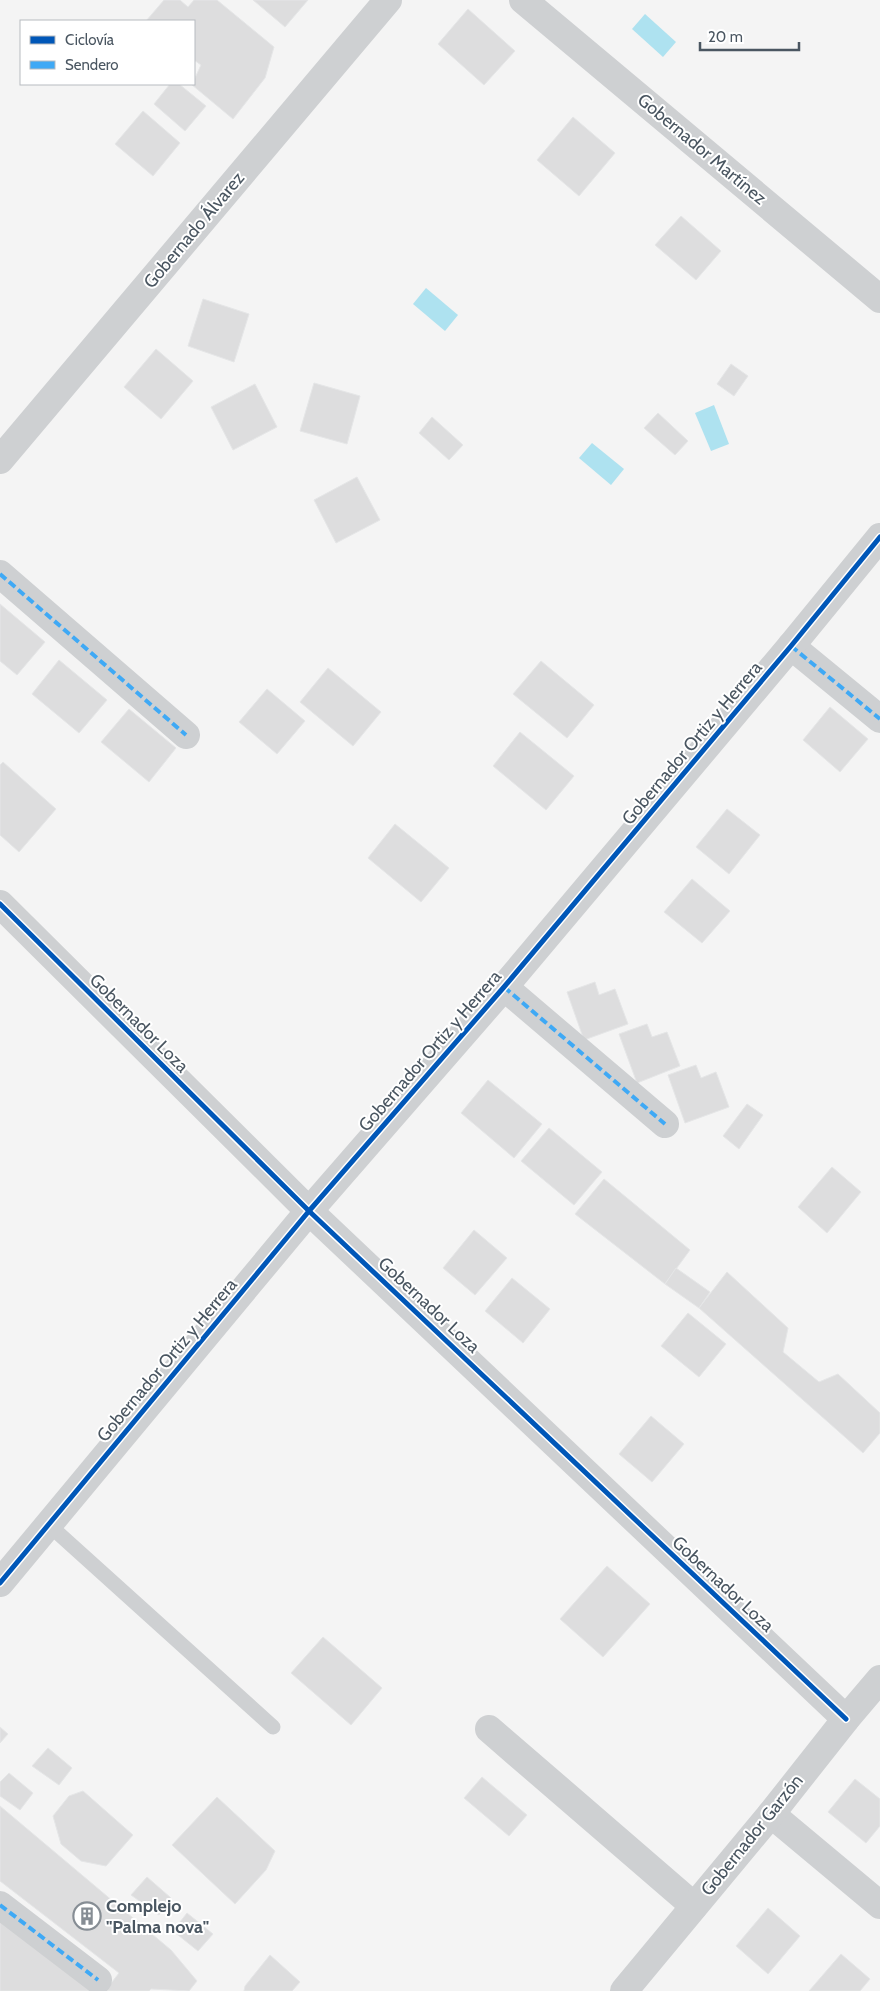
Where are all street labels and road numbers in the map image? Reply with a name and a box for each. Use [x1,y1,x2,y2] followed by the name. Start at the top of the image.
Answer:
[633,89,771,210] street label: Gobernador Martínez
[139,167,249,293] street label: Gobernado Álvarez
[617,657,767,829] street label: Gobernador Ortiz y Herrera
[354,966,506,1136] street label: Gobernador Ortiz y Herrera
[85,969,193,1077] street label: Gobernador Loza
[374,1252,485,1358] street label: Gobernador Loza
[92,1274,242,1446] street label: Gobernador Ortiz y Herrera
[668,1531,779,1637] street label: Gobernador Loza
[696,1770,808,1900] street label: Gobernador Garzón

